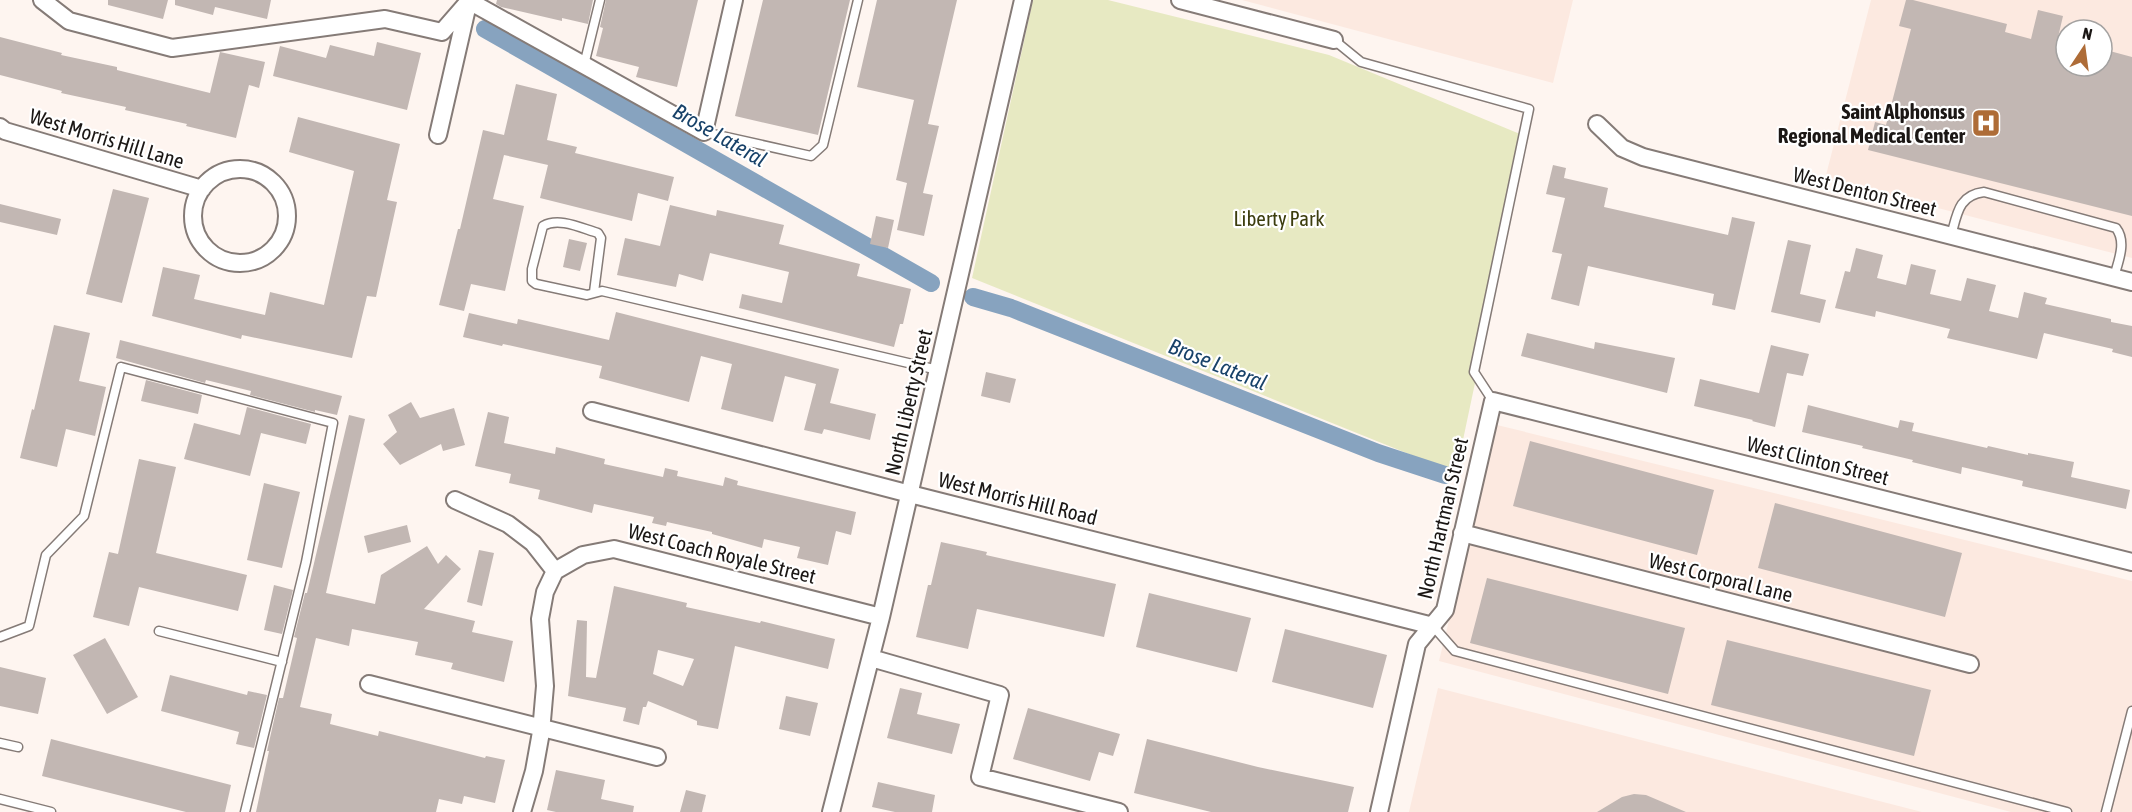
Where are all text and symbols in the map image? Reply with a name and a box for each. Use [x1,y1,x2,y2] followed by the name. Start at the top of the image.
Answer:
[2054,18,2114,78] north arrow
[2081,24,2094,43] text: N
[668,98,772,172] water label: Brose Lateral
[1778,99,1966,147] place label: Saint Alphonsus Regional Medical Center
[27,103,187,173] street label: West Morris Hill Lane
[1970,107,2002,139] hospital icon: Saint Alphonsus Regional Medical Center
[1791,162,1939,220] street label: West Denton Street
[1233,206,1325,230] park label: Liberty Park
[879,326,937,478] street label: North Liberty Street
[1165,332,1271,396] water label: Brose Lateral
[1745,431,1891,489] street label: West Clinton Street
[1412,435,1472,601] street label: North Hartman Street
[936,467,1100,529] street label: West Morris Hill Road
[626,518,818,588] street label: West Coach Royale Street
[1647,548,1795,606] street label: West Corporal Lane

